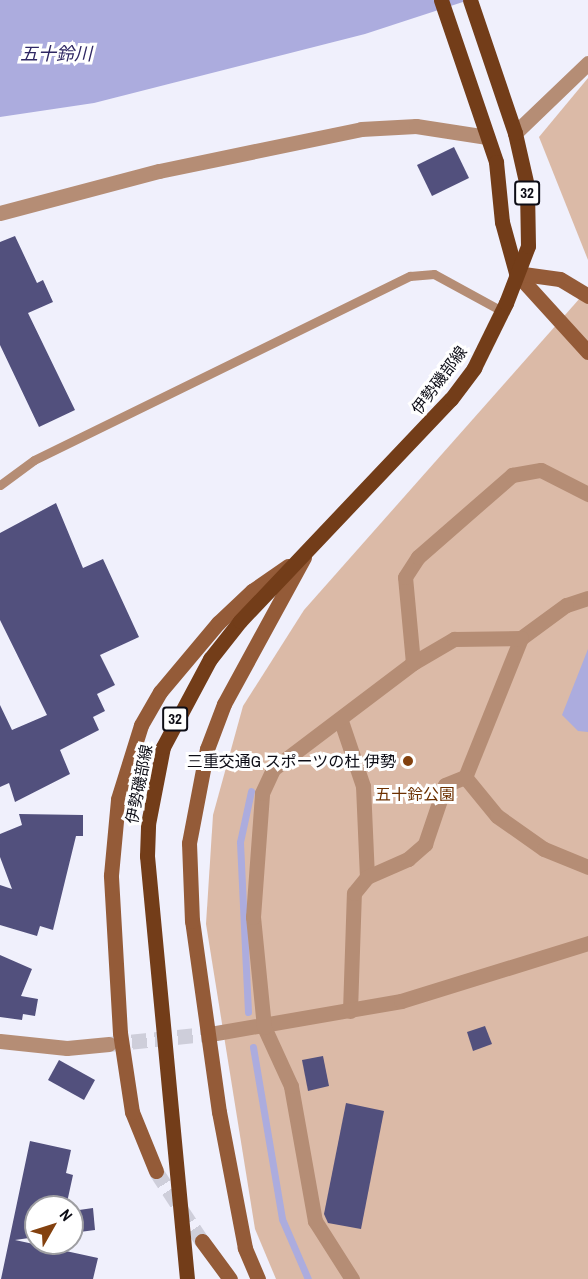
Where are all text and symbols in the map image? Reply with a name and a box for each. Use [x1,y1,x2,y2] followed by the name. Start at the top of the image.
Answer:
[20,43,92,65] water label: 五十鈴川
[514,181,540,205] road number: 32
[407,342,471,418] street label: 伊勢磯部線
[162,707,188,731] road number: 32
[122,743,156,825] street label: 伊勢磯部線
[186,751,396,771] place label: 三重交通G スポーツの杜 伊勢
[401,754,415,768] marker: 三重交通G スポーツの杜 伊勢
[375,784,455,804] park label: 五十鈴公園
[24,1195,84,1255] north arrow
[55,1204,78,1226] text: N

